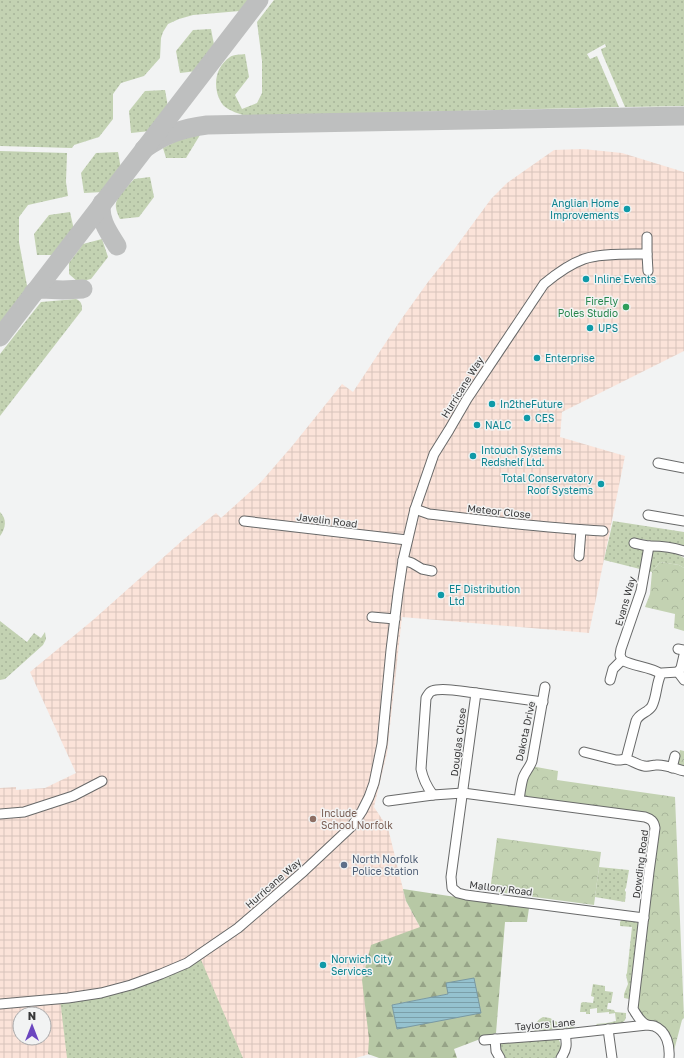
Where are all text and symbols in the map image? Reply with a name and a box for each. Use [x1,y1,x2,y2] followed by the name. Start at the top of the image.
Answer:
[550,197,619,221] place label: Anglian Home Improvements
[622,204,632,214] marker: Anglian Home Improvements
[594,273,656,285] place label: Inline Events
[581,274,591,284] marker: Inline Events
[558,295,618,319] place label: FireFly Poles Studio
[621,302,631,312] marker: FireFly Poles Studio
[598,322,618,334] place label: UPS
[585,323,595,333] marker: UPS
[545,352,595,364] place label: Enterprise
[532,353,542,363] marker: Enterprise
[438,354,486,420] street label: Hurricane Way
[500,398,563,410] place label: In2theFuture
[487,399,497,409] marker: In2theFuture
[535,412,554,424] place label: CES
[522,413,532,423] marker: CES
[485,419,512,431] place label: NALC
[472,420,482,430] marker: NALC
[481,444,562,468] place label: Intouch Systems Redshelf Ltd.
[468,451,478,461] marker: Intouch Systems Redshelf Ltd.
[501,472,593,496] place label: Total Conservatory Roof Systems
[596,479,606,489] marker: Total Conservatory Roof Systems
[467,502,531,520] street label: Meteor Close
[296,510,358,530] street label: Javelin Road
[612,574,638,627] street label: Evans Way
[449,583,520,607] place label: EF Distribution Ltd
[436,590,446,600] marker: EF Distribution Ltd
[513,700,537,762] street label: Dakota Drive
[448,707,468,777] street label: Douglas Close
[321,807,393,831] place label: Include School Norfolk
[308,814,318,824] marker: Include School Norfolk
[630,829,650,899] street label: Dowding Road
[352,853,419,877] place label: North Norfolk Police Station
[243,855,304,910] street label: Hurricane Way
[339,860,349,870] marker: North Norfolk Police Station
[469,878,533,898] street label: Mallory Road
[331,953,393,977] place label: Norwich City Services
[318,960,328,970] marker: Norwich City Services
[12,1006,52,1046] north arrow
[28,1009,36,1022] text: N
[514,1015,576,1033] street label: Taylors Lane

